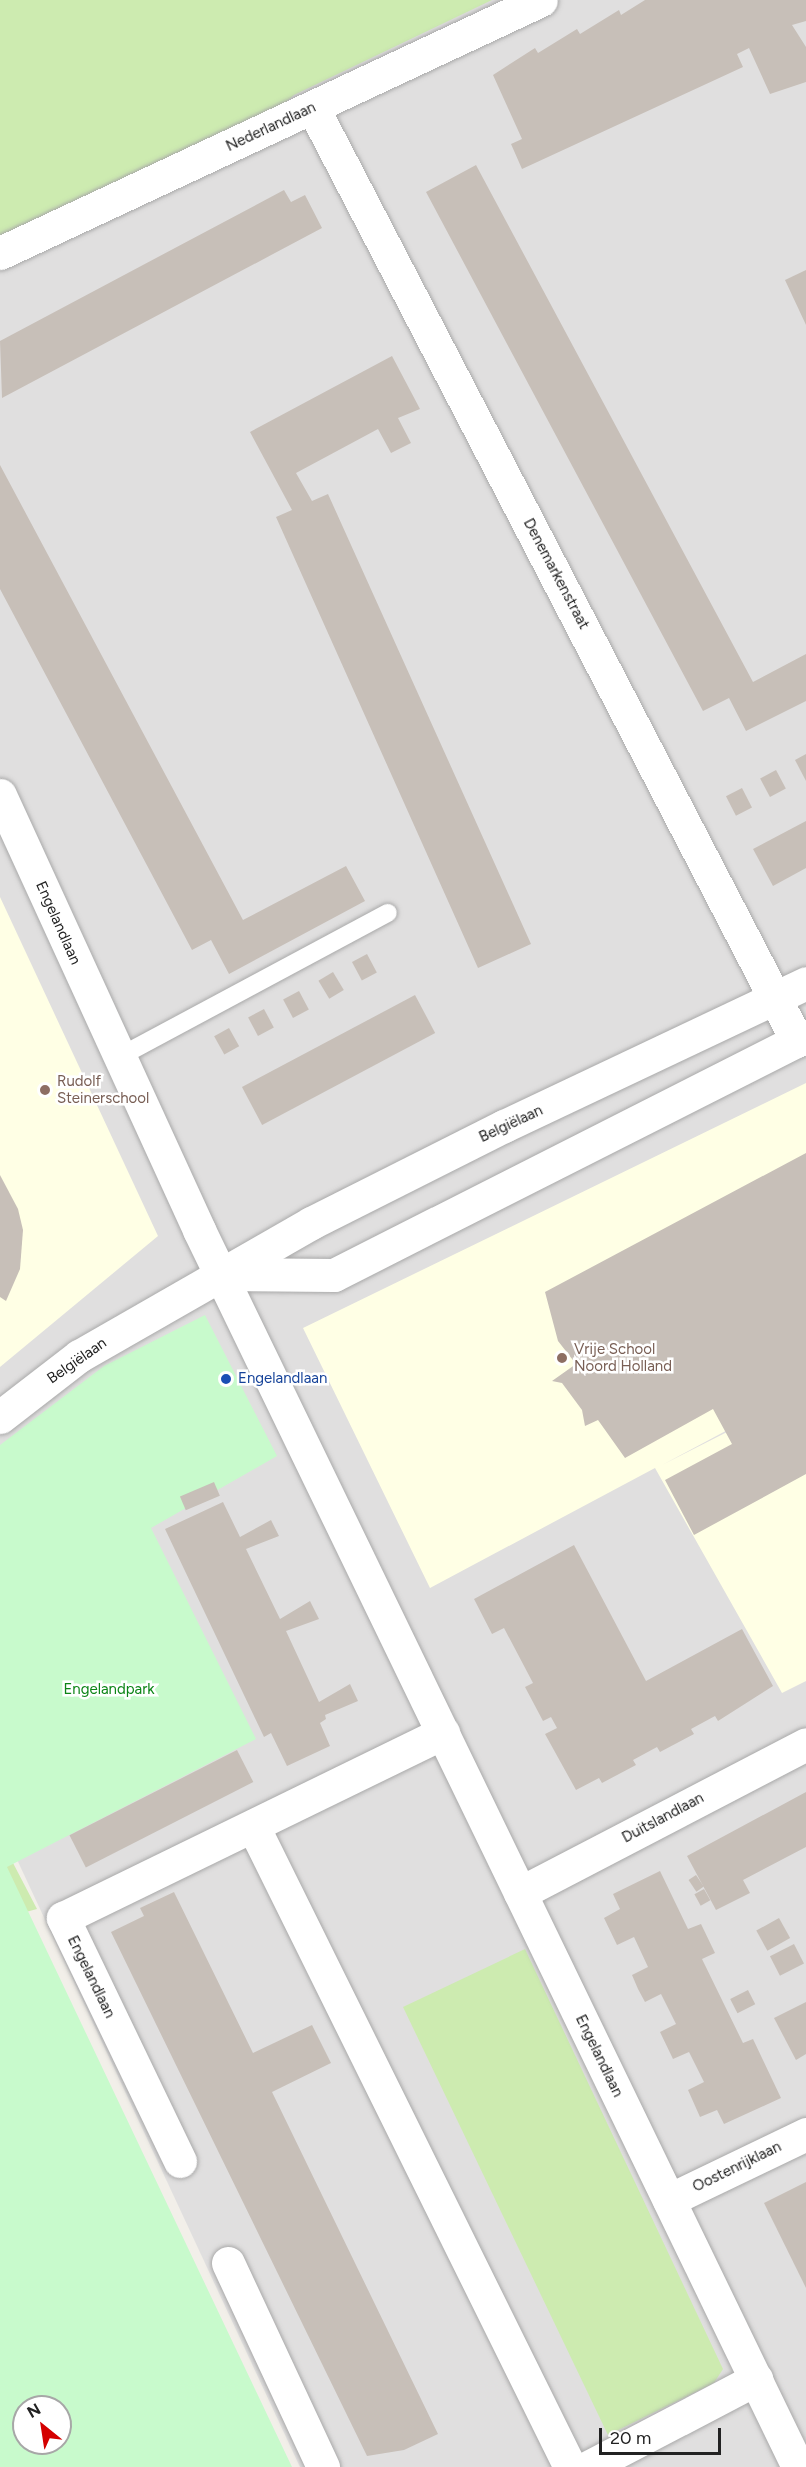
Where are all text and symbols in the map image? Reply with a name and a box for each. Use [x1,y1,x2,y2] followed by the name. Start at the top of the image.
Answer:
[223,98,319,156] street label: Nederlandlaan
[519,516,593,632] street label: Denemarkenstraat
[32,879,84,967] street label: Engelandlaan
[57,1072,149,1107] place label: Rudolf Steinerschool
[38,1083,52,1097] marker: Rudolf Steinerschool
[476,1101,546,1147] street label: Belgiëlaan
[44,1334,110,1388] street label: Belgiëlaan
[574,1340,672,1375] place label: Vrije School Noord Holland
[555,1351,569,1365] marker: Vrije School Noord Holland
[238,1370,327,1388] place label: Engelandlaan
[219,1372,233,1386] marker: Engelandlaan
[63,1681,155,1699] park label: Engelandpark
[619,1789,707,1847] street label: Duitslandlaan
[63,1933,119,2021] street label: Engelandlaan
[571,2012,627,2100] street label: Engelandlaan
[690,2138,784,2196] street label: Oostenrijklaan
[12,2395,72,2455] north arrow
[24,2399,44,2422] text: N
[602,2416,724,2454] scale bar
[610,2427,651,2449] text: 20 m

